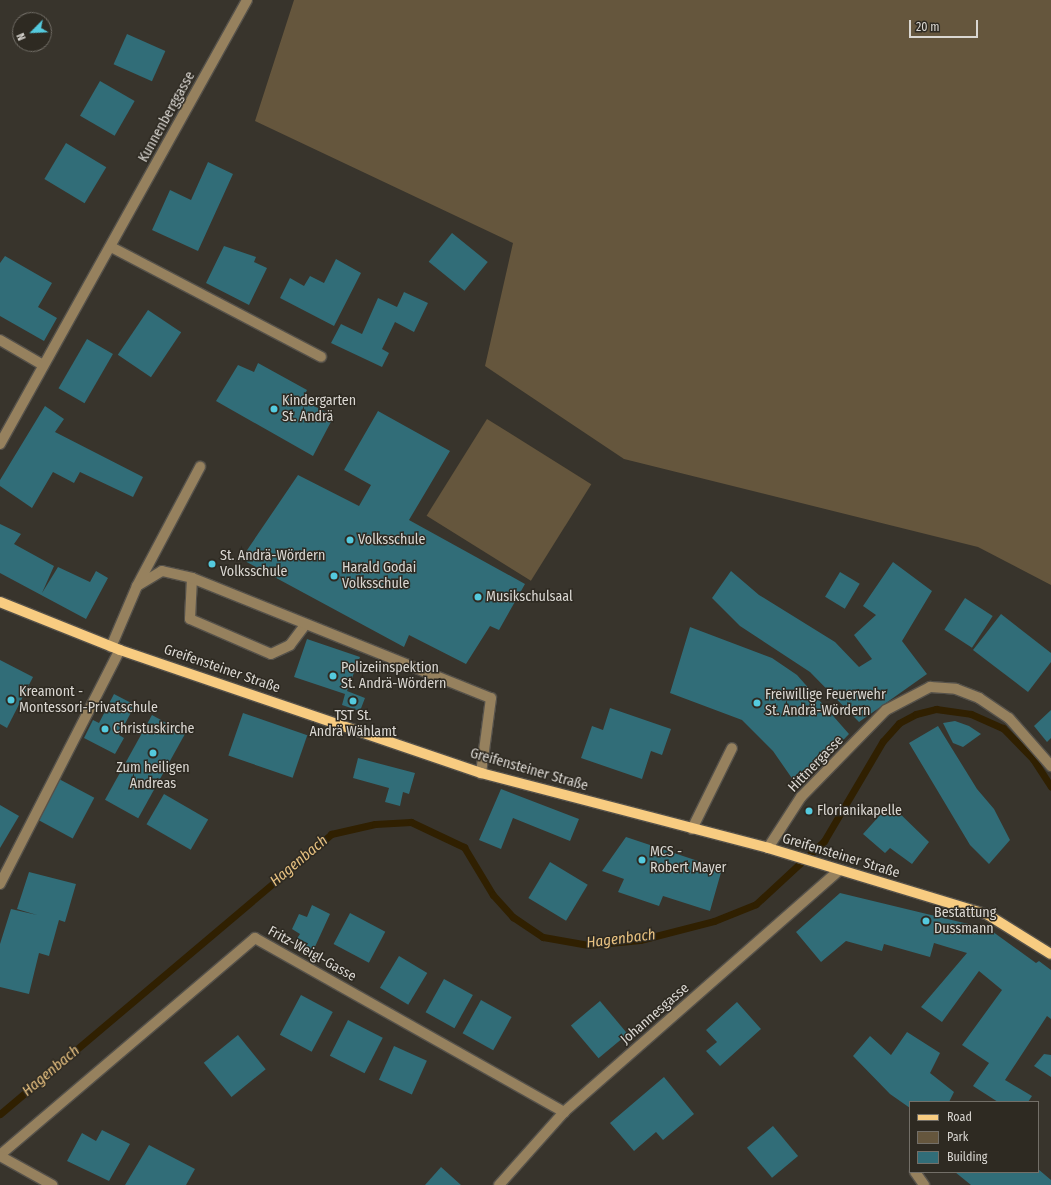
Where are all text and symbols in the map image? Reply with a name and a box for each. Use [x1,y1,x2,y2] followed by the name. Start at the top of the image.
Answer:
[12,12,52,52] north arrow
[911,12,980,38] scale bar
[916,20,940,34] text: 20 m
[14,31,29,42] text: N
[135,69,199,165] street label: Kunnenberggasse
[282,393,356,426] place label: Kindergarten St. Andrä
[269,404,279,414] marker: Kindergarten St. Andrä
[358,532,425,548] place label: Volksschule
[345,535,355,545] marker: Volksschule
[220,548,325,580] place label: St. Andrä-Wördern Volksschule
[207,559,217,569] marker: St. Andrä-Wördern Volksschule
[342,560,416,592] place label: Harald Godai Volksschule
[329,571,339,581] marker: Harald Godai Volksschule
[486,589,573,605] place label: Musikschulsaal
[473,592,483,602] marker: Musikschulsaal
[162,641,282,697] street label: Greifensteiner Straße
[341,660,446,692] place label: Polizeiinspektion St. Andrä-Wördern
[328,671,338,681] marker: Polizeiinspektion St. Andrä-Wördern
[19,684,158,716] place label: Kreamont - Montessori-Privatschule
[765,687,886,720] place label: Freiwillige Feuerwehr St. Andrä-Wördern
[6,695,16,705] marker: Kreamont - Montessori-Privatschule
[348,696,358,706] marker: TST St. Andrä Wählamt
[752,698,762,708] marker: Freiwillige Feuerwehr St. Andrä-Wördern
[310,708,396,740] place label: TST St. Andrä Wählamt
[113,721,194,737] place label: Christuskirche
[100,724,110,734] marker: Christuskirche
[785,732,847,796] street label: Hittnergasse
[468,745,590,795] street label: Greifensteiner Straße
[148,748,158,758] marker: Zum heiligen Andreas
[116,760,190,792] place label: Zum heiligen Andreas
[817,803,902,819] place label: Florianikapelle
[804,806,814,816] marker: Florianikapelle
[780,830,902,882] street label: Greifensteiner Straße
[267,832,331,890] water label: Hagenbach
[650,844,726,876] place label: MCS - Robert Mayer
[637,855,647,865] marker: MCS - Robert Mayer
[934,905,996,938] place label: Bestattung Dussmann
[921,916,931,926] marker: Bestattung Dussmann
[265,923,359,985] street label: Fritz-Weigl-Gasse
[585,926,657,952] water label: Hagenbach
[617,980,693,1048] street label: Johannesgasse
[19,1042,83,1100] water label: Hagenbach
[909,1101,1039,1173] legend
[947,1110,972,1124] text: Road
[947,1130,968,1144] text: Park
[947,1150,987,1164] text: Building

